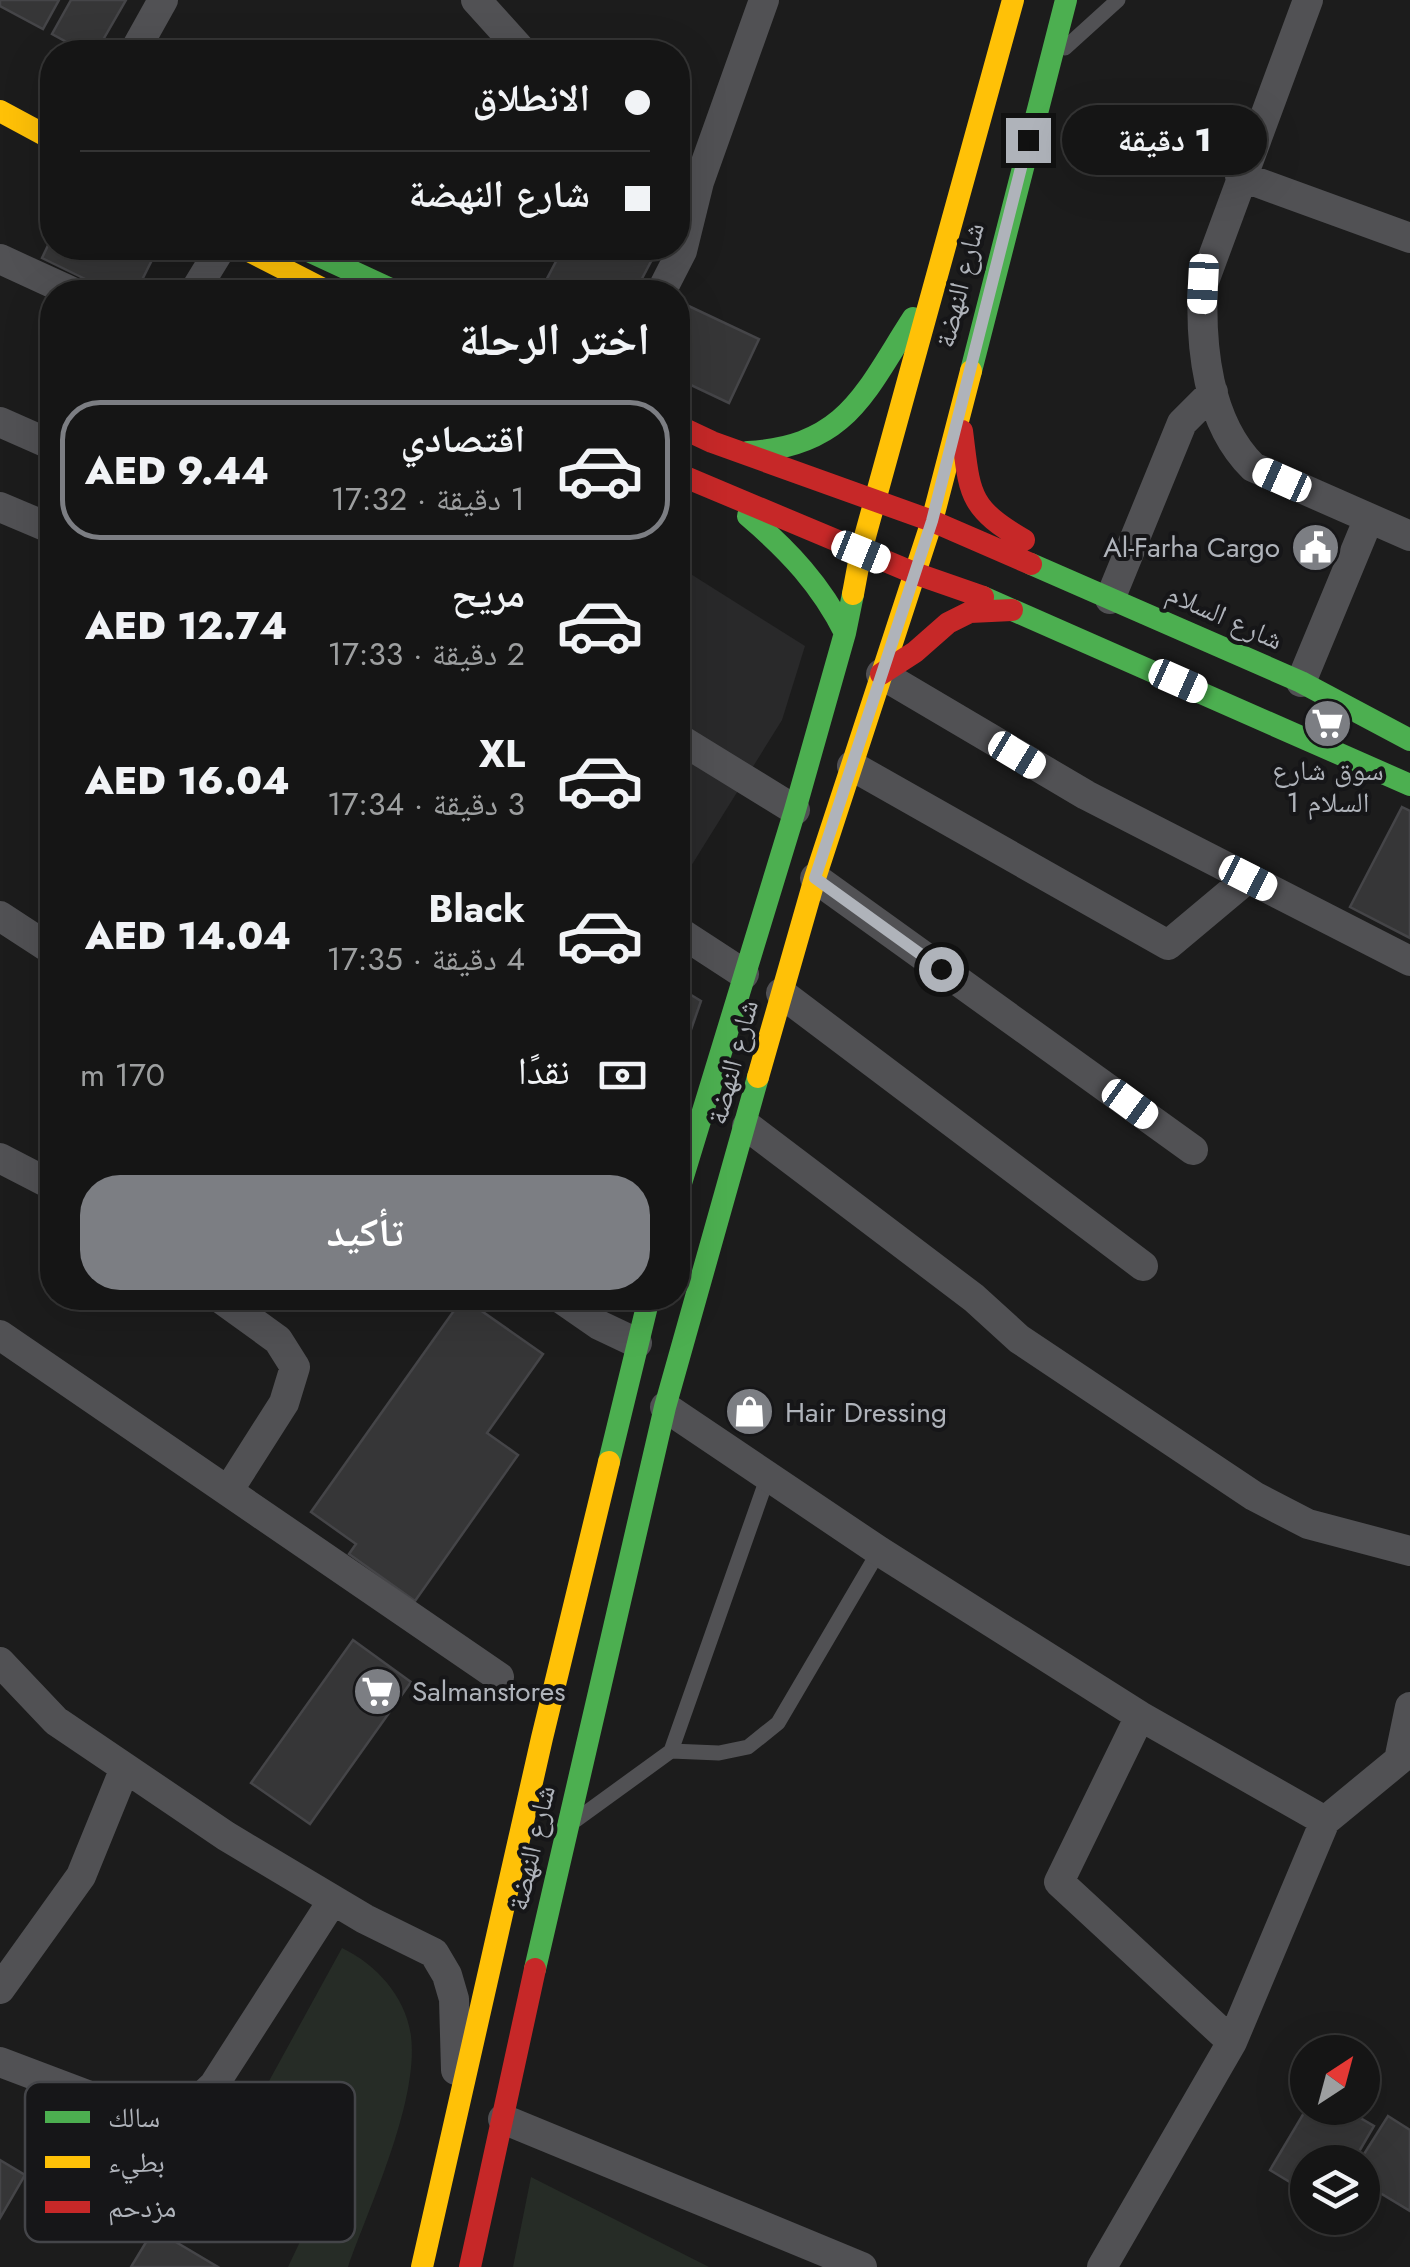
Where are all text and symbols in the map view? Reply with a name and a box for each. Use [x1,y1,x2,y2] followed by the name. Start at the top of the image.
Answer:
[472,70,590,125] text: الانطلاق
[1063,105,1268,175] callout: 1 دقيقة
[1118,117,1211,163] text: 1 دقيقة
[1006,118,1051,163] route end
[409,166,590,221] text: شارع النهضة
[924,218,995,352] street label: شارع النهضة
[1186,253,1220,315] car
[459,307,650,372] text: اختر الرحلة
[401,411,525,466] text: اقتصادي
[555,425,645,515] icon: car
[85,443,269,498] text: AED 9.44
[1248,454,1316,506] car
[331,476,525,522] text: 1 دقيقة · 17:32
[1289,521,1341,573] public building icon: Al-Farha Cargo
[828,527,894,577] car
[1103,527,1280,568] place label: Al-Farha Cargo
[451,566,525,621] text: مريح
[1160,573,1290,660] street label: شارع السلام
[555,580,645,670] icon: car
[85,598,287,653] text: AED 12.74
[328,631,525,677] text: 2 دقيقة · 17:33
[1144,655,1212,707] car
[1302,697,1354,749] supermarket icon: سوق شارع السلام 1
[479,726,525,781] text: XL
[984,727,1050,783] car
[555,735,645,825] icon: car
[1272,750,1384,823] place label: سوق شارع السلام 1
[85,753,290,808] text: AED 16.04
[327,781,525,827] text: 3 دقيقة · 17:34
[1214,851,1282,905] car
[428,881,525,936] text: Black
[555,890,645,980] icon: car
[85,908,291,963] text: AED 14.04
[327,936,525,982] text: 4 دقيقة · 17:35
[919,947,964,992] route start
[696,995,769,1129] street label: شارع النهضة
[518,1043,570,1098] text: نقدًا
[595,1048,650,1103] icon: cash
[80,1052,165,1098] text: 170 m
[1097,1074,1163,1134] car
[80,1175,650,1290] button: تأكيد
[724,1386,776,1438] shop icon: Hair Dressing
[785,1392,947,1433] place label: Hair Dressing
[351,1665,403,1717] supermarket icon: Salmanstores
[412,1671,565,1712] place label: Salmanstores
[497,1781,566,1915] street label: شارع النهضة
[1290,2035,1380,2125] north arrow
[1290,2035,1380,2235] map controls
[25,2082,355,2242] legend
[108,2097,160,2138] text: سالك
[108,2142,165,2185] text: بطيء
[1290,2145,1380,2235] button: layers
[108,2187,176,2228] text: مزدحم

